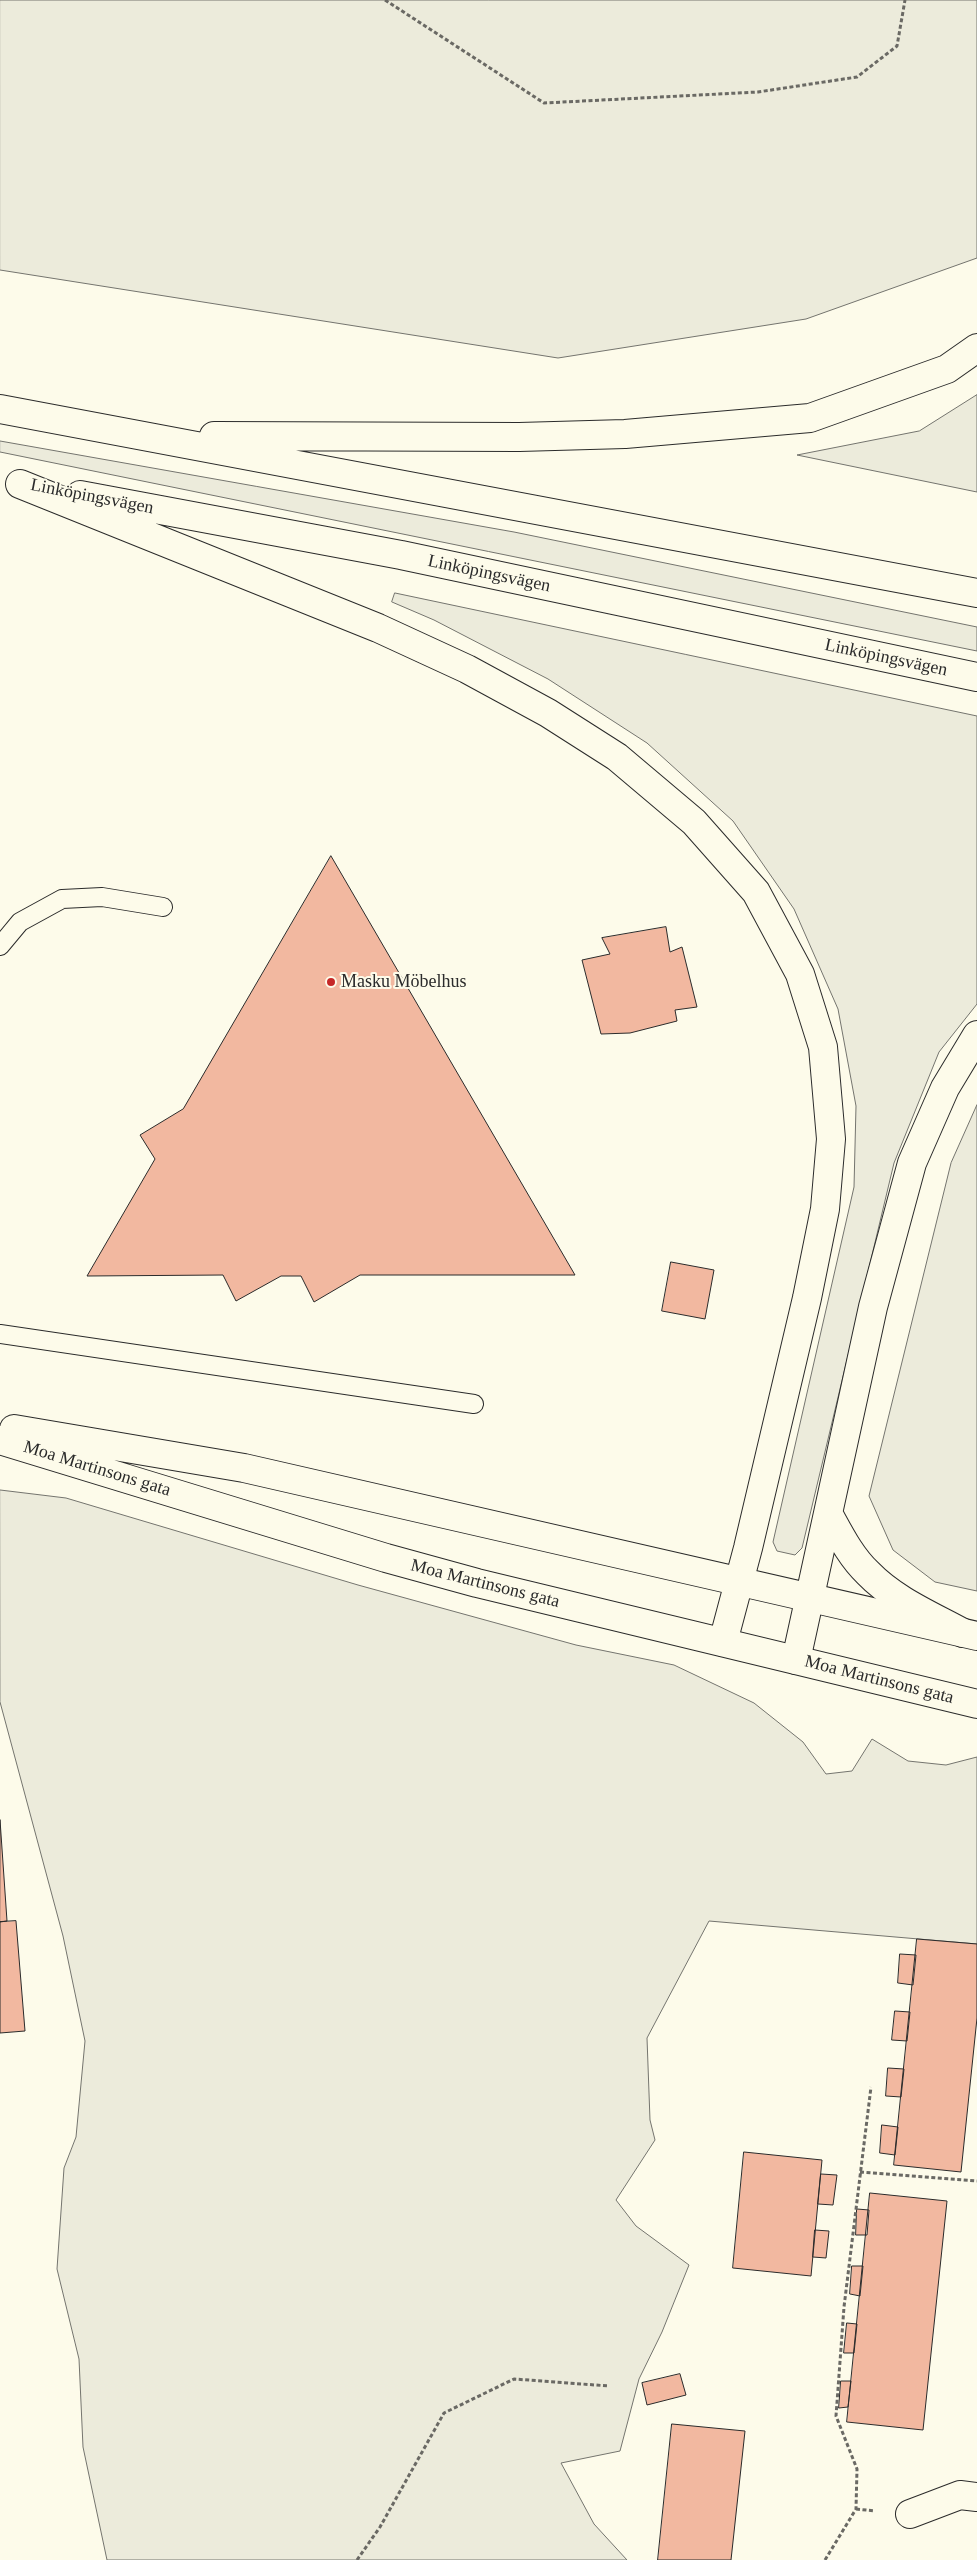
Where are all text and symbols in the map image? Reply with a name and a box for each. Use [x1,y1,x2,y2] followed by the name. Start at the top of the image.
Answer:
[29,474,155,520] street label: Linköpingsvägen
[426,550,552,598] street label: Linköpingsvägen
[823,634,949,682] street label: Linköpingsvägen
[341,971,466,993] place label: Masku Möbelhus
[325,976,337,988] marker: Masku Möbelhus
[21,1436,173,1502] street label: Moa Martinsons gata
[408,1555,562,1613] street label: Moa Martinsons gata
[802,1651,956,1709] street label: Moa Martinsons gata

